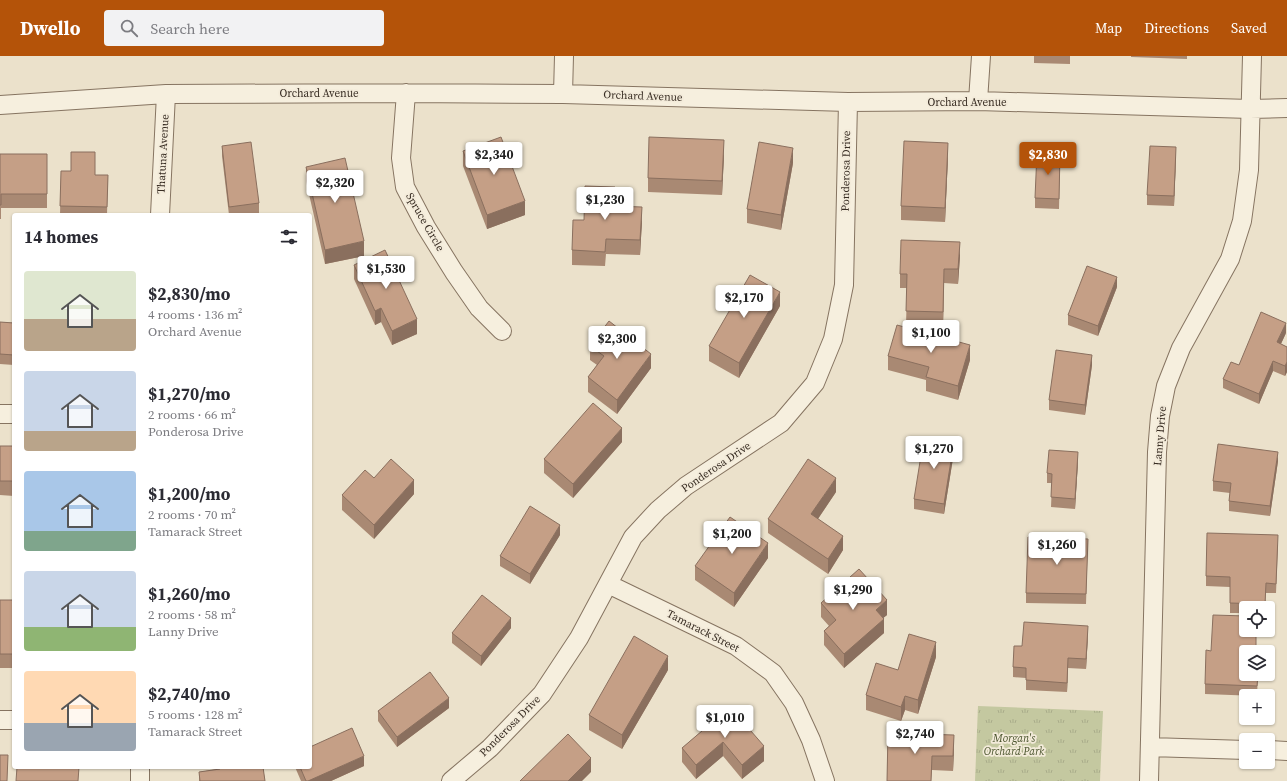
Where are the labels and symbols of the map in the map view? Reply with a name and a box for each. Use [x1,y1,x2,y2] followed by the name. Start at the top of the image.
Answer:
[279,86,359,101] street label: Orchard Avenue
[603,87,683,105] street label: Orchard Avenue
[927,95,1007,110] street label: Orchard Avenue
[153,113,173,194] street label: Thatuna Avenue
[838,130,854,212] street label: Ponderosa Drive
[461,142,527,176] pin: $2,340
[1015,142,1081,176] pin: $2,830
[302,170,368,204] pin: $2,320
[572,187,638,221] pin: $1,230
[402,190,448,254] street label: Spruce Circle
[353,256,419,290] pin: $1,530
[711,285,777,319] pin: $2,170
[898,320,964,354] pin: $1,100
[584,326,650,360] pin: $2,300
[1150,405,1170,466] street label: Lanny Drive
[901,436,967,470] pin: $1,270
[678,438,754,496] street label: Ponderosa Drive
[699,521,765,555] pin: $1,200
[1024,532,1090,566] pin: $1,260
[820,577,886,611] pin: $1,290
[664,606,742,656] street label: Tamarack Street
[476,692,544,760] street label: Ponderosa Drive
[692,705,758,739] pin: $1,010
[882,721,948,755] pin: $2,740
[984,731,1045,759] park label: Morgan's Orchard Park

